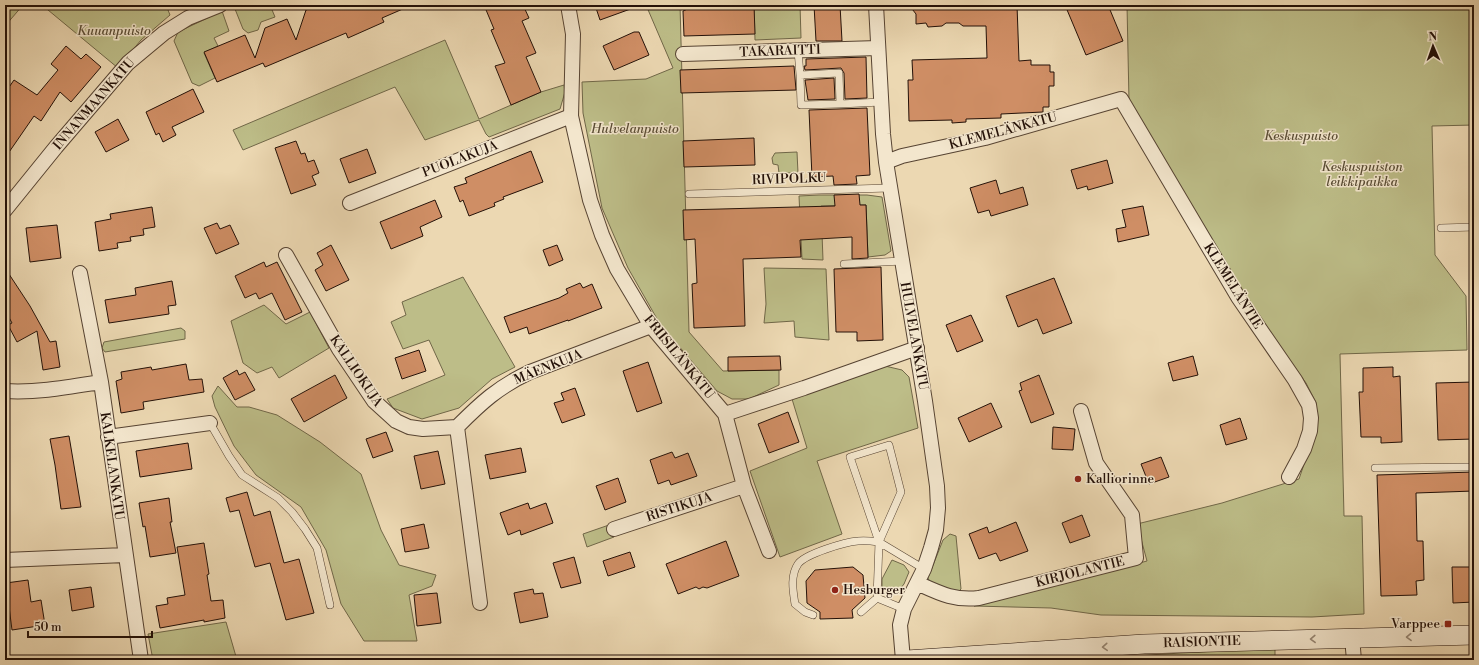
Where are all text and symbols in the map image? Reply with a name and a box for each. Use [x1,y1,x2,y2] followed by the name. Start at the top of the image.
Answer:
[77,23,151,39] park label: Kuuanpuisto
[1413,26,1453,66] north arrow
[1428,30,1438,44] text: N
[739,42,821,60] street label: TAKARAITTI
[50,54,139,153] street label: INNANMAANKATU
[947,108,1059,153] street label: KLEMELÄNKATU
[590,121,679,137] park label: Hulvelanpuisto
[1264,128,1338,144] park label: Keskuspuisto
[420,137,501,181] street label: PUOLAKUJA
[1321,159,1403,190] park label: Keskuspuiston leikkipaikka
[752,170,827,188] street label: RIVIPOLKU
[1200,240,1267,332] street label: KLEMELÄNTIE
[897,281,931,392] street label: HULVELANKATU
[640,311,719,403] street label: FRIISILÄNKATU
[326,332,387,411] street label: KALLIOKUJA
[511,345,585,388] street label: MÄENKUJA
[97,411,128,521] street label: KALKELANKATU
[1086,471,1155,487] place label: Kalliorinne
[1073,474,1083,484] marker: Kalliorinne
[644,488,715,525] street label: RISTIKUJA
[1034,553,1126,591] street label: KIRJOLANTIE
[843,582,905,598] place label: Hesburger
[830,585,840,595] marker: Hesburger
[28,613,152,639] scale bar
[1390,616,1440,632] place label: Varppee
[1443,619,1453,629] marker: Varppee
[34,620,62,635] text: 50 m
[1163,633,1241,651] street label: RAISIONTIE
[1406,633,1412,641] one-way arrow
[1310,635,1316,644] one-way arrow
[1102,642,1108,651] one-way arrow

